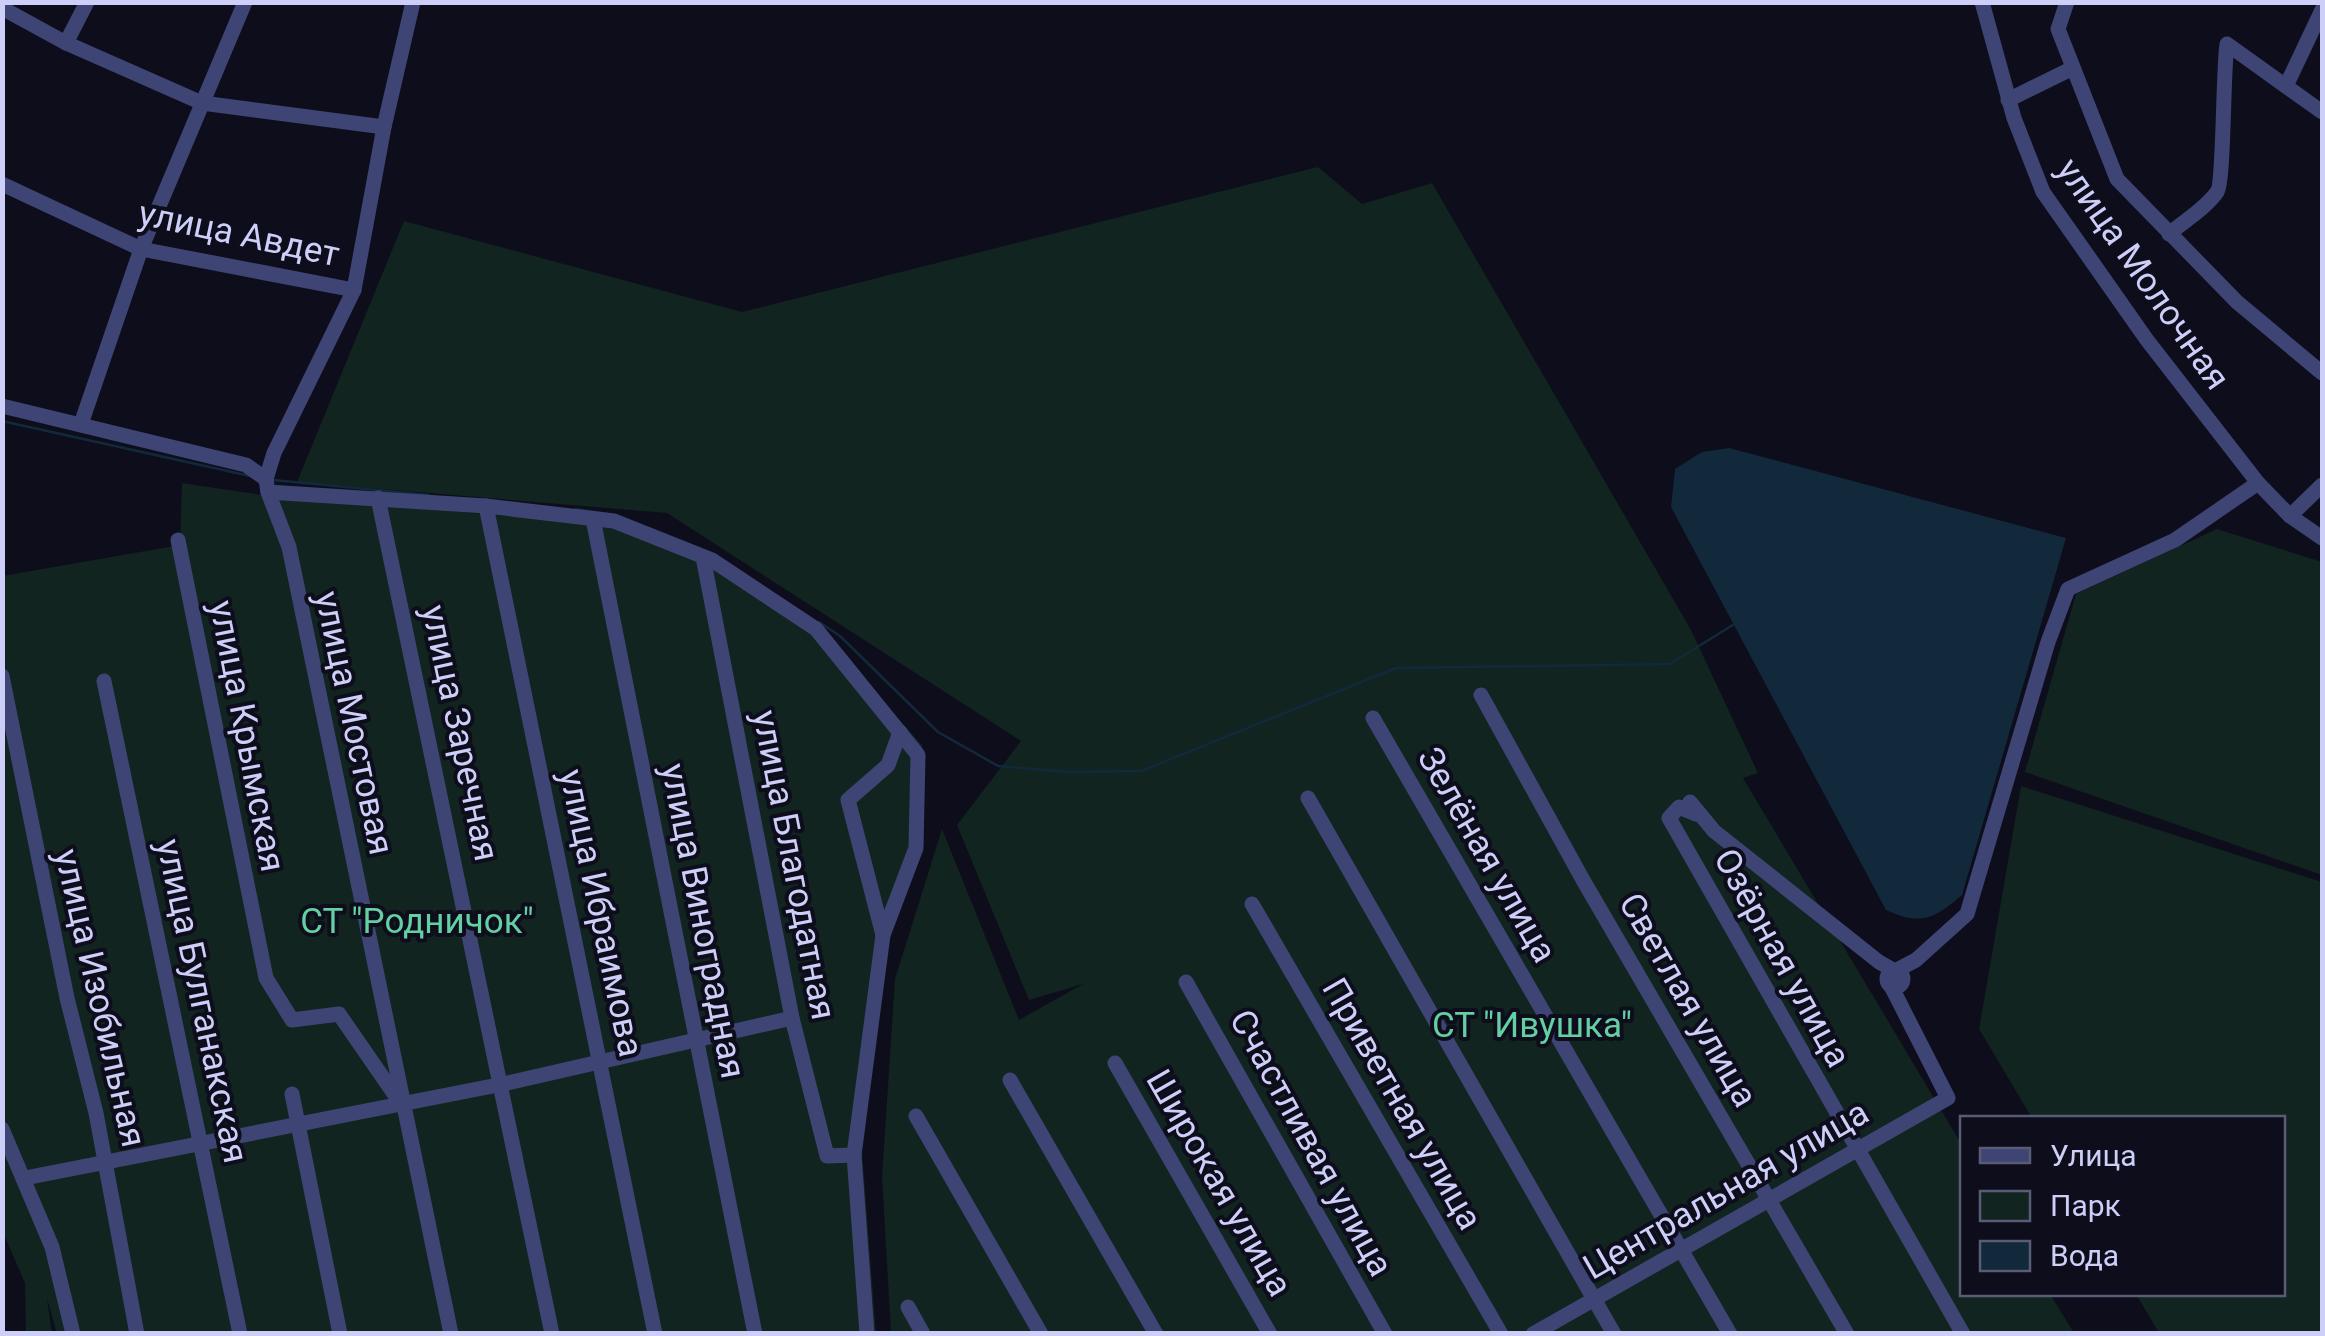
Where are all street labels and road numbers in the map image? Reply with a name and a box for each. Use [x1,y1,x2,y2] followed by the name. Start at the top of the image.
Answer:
[2048,151,2238,397] street label: улица Молочная
[135,193,343,275] street label: улица Авдет
[306,588,402,858] street label: улица Мостовая
[201,597,293,875] street label: улица Крымская
[413,601,507,865] street label: улица Заречная
[744,707,844,1023] street label: улица Благодатная
[1409,740,1565,970] street label: Зелёная улица
[652,760,754,1082] street label: улица Виноградная
[551,766,651,1060] street label: улица Ибраимова
[148,835,256,1167] street label: улица Булганакская
[1705,842,1859,1074] street label: Озёрная улица
[46,845,154,1151] street label: улица Изобильная
[1610,886,1766,1114] street label: Светлая улица
[1313,971,1491,1237] street label: Приветная улица
[1221,1003,1401,1283] street label: Счастливая улица
[1138,1062,1300,1304] street label: Широкая улица
[1576,1092,1876,1288] street label: Центральная улица

